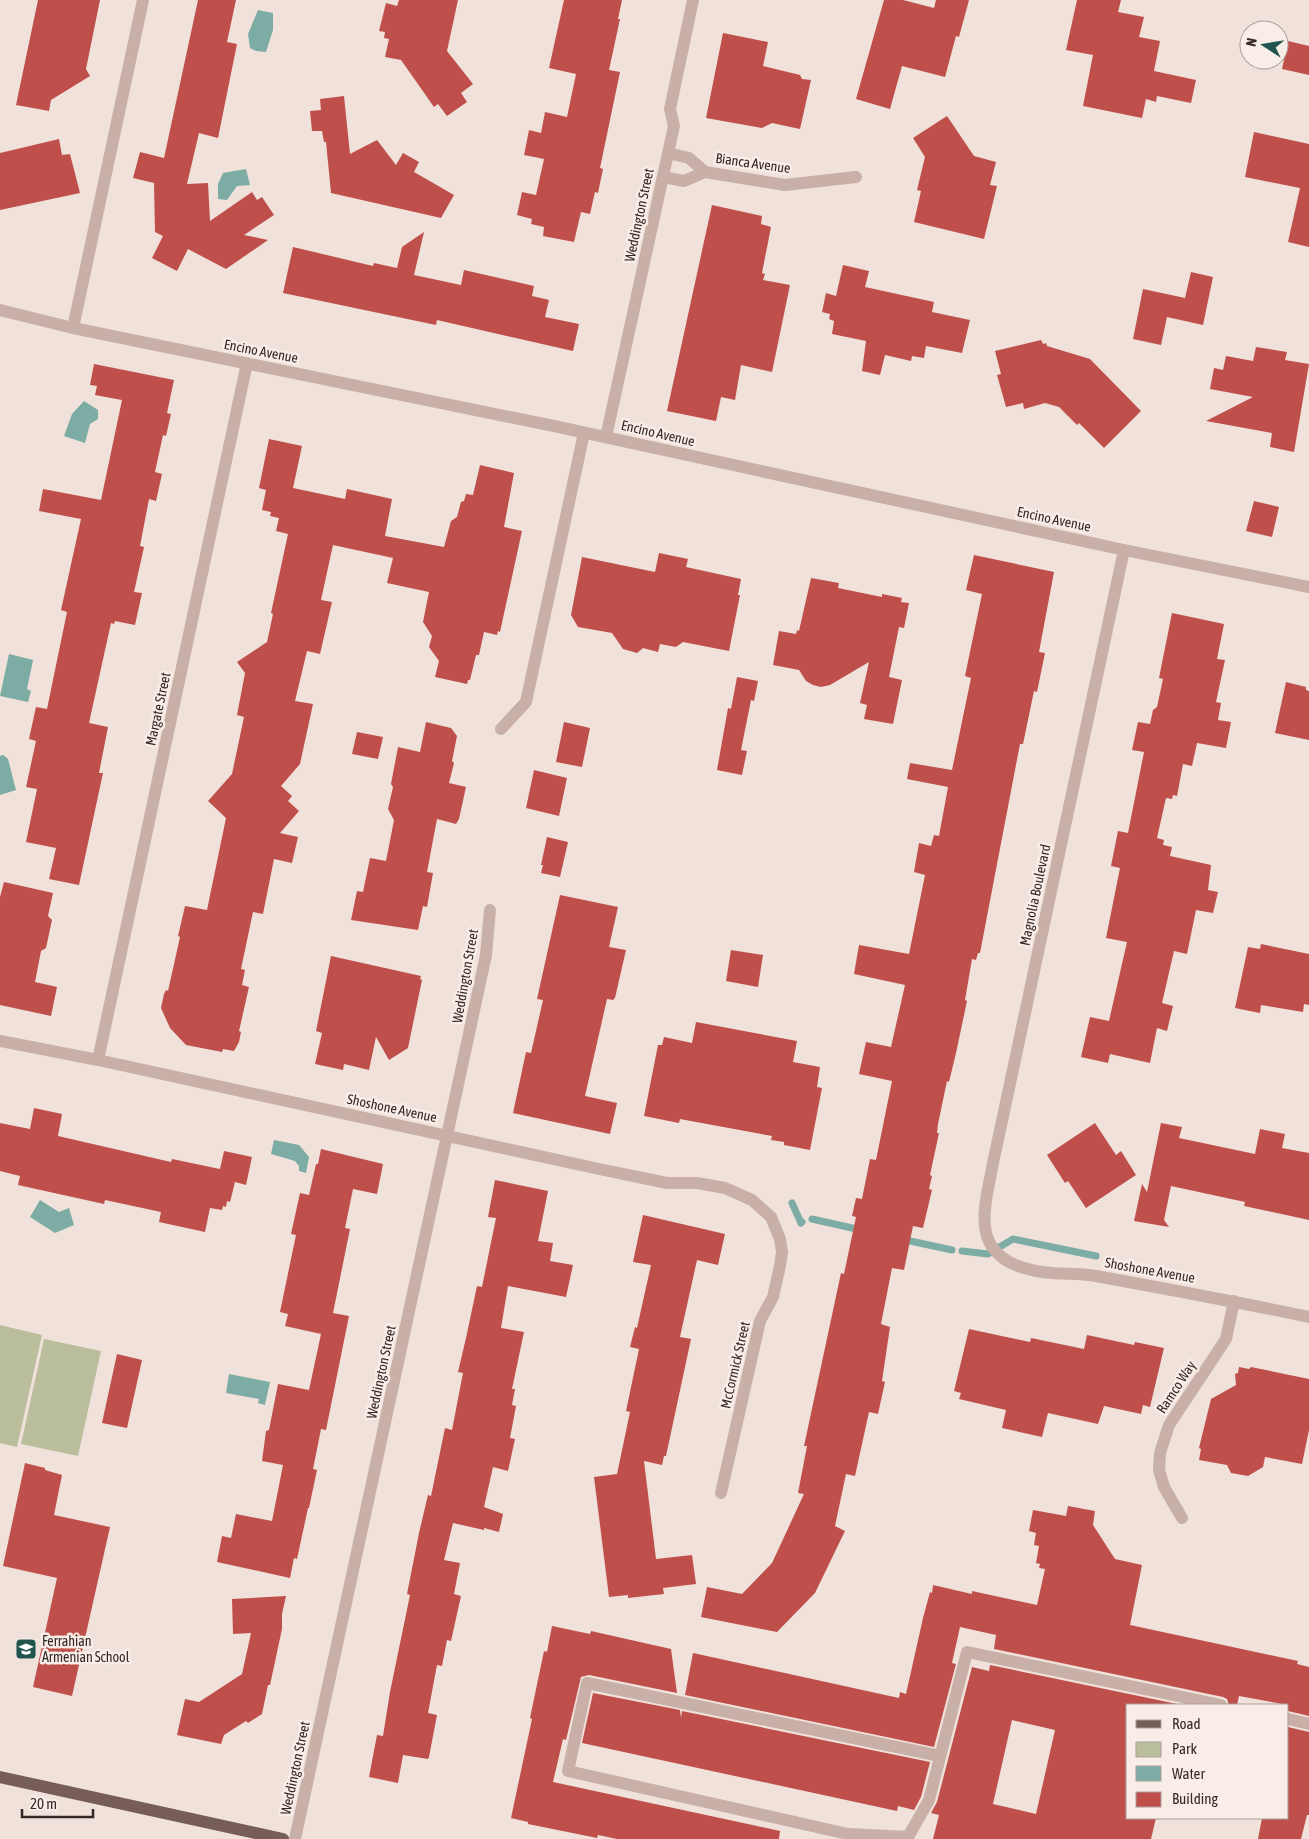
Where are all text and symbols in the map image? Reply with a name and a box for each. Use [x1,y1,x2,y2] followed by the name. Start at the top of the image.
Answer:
[1239,20,1289,70] north arrow
[1243,37,1260,48] text: N
[714,150,792,176] street label: Bianca Avenue
[621,167,657,263] street label: Weddington Street
[223,336,299,366] street label: Encino Avenue
[620,417,696,449] street label: Encino Avenue
[1016,503,1092,535] street label: Encino Avenue
[142,671,174,747] street label: Margate Street
[1016,843,1054,947] street label: Magnolia Boulevard
[449,928,481,1024] street label: Weddington Street
[346,1091,438,1125] street label: Shoshone Avenue
[1104,1254,1196,1286] street label: Shoshone Avenue
[717,1320,753,1410] street label: McCormick Street
[363,1324,399,1420] street label: Weddington Street
[1153,1358,1199,1416] street label: Ramco Way
[42,1633,130,1665] place label: Ferrahian Armenian School
[14,1637,38,1661] school or university icon: Ferrahian Armenian School
[1126,1704,1289,1819] legend
[1172,1715,1201,1732] text: Road
[277,1720,313,1816] street label: Weddington Street
[1172,1740,1197,1757] text: Park
[1172,1765,1205,1782] text: Water
[22,1786,94,1818] scale bar
[1172,1790,1218,1807] text: Building
[30,1795,57,1812] text: 20 m

